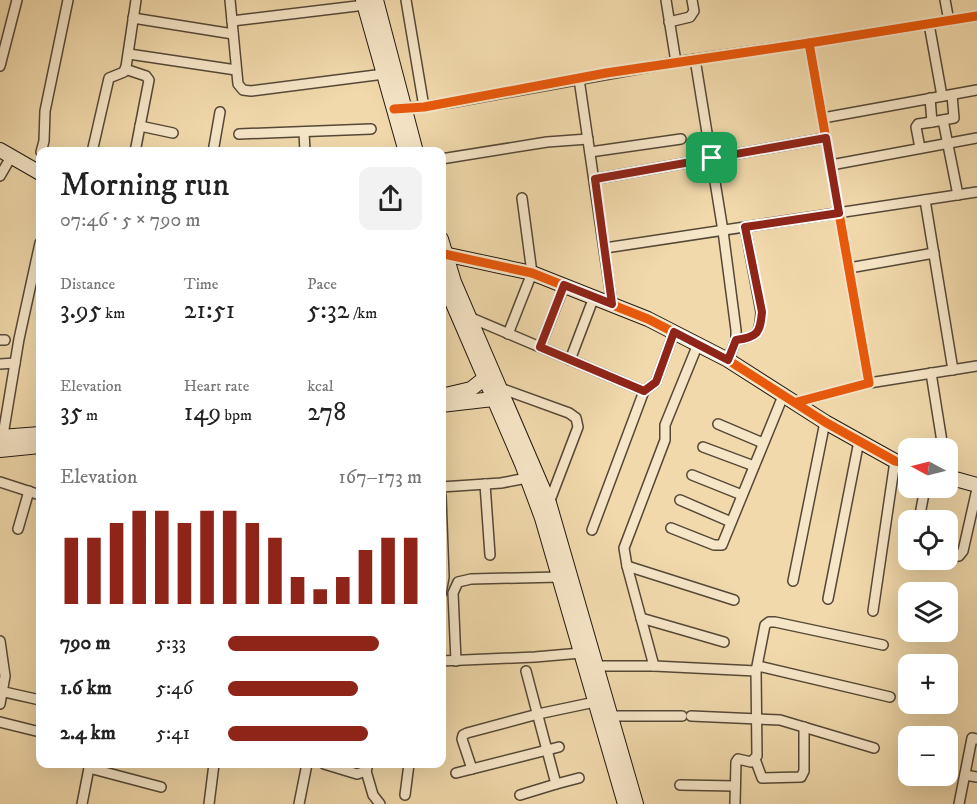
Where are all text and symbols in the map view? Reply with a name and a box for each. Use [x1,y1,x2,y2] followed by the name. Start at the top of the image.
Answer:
[686,132,737,183] pin
[695,141,728,174] icon: arrive
[60,165,229,206] text: Morning run
[359,167,422,230] button: share
[60,208,200,233] text: 07:46 · 5 × 790 m
[60,274,115,294] text: Distance
[184,274,218,294] text: Time
[307,274,337,294] text: Pace
[60,294,102,327] text: 3.95
[184,294,235,327] text: 21:51
[307,294,350,327] text: 5:32
[102,303,125,323] text: km
[350,303,377,323] text: /km
[60,376,122,396] text: Elevation
[184,376,249,396] text: Heart rate
[307,376,334,396] text: kcal
[60,396,83,429] text: 35
[184,396,221,429] text: 149
[307,396,346,429] text: 278
[83,405,98,425] text: m
[221,405,252,425] text: bpm
[898,438,958,498] north arrow
[898,438,958,786] map controls
[60,465,137,490] text: Elevation
[339,465,422,490] text: 167–173 m
[898,510,958,570] button: locate
[898,582,958,642] button: layers
[60,631,111,656] text: 790 m
[156,631,186,656] text: 5:33
[898,654,958,714] button: +
[60,676,112,701] text: 1.6 km
[156,676,193,701] text: 5:46
[60,721,116,746] text: 2.4 km
[156,721,190,746] text: 5:41
[898,726,958,786] button: −

